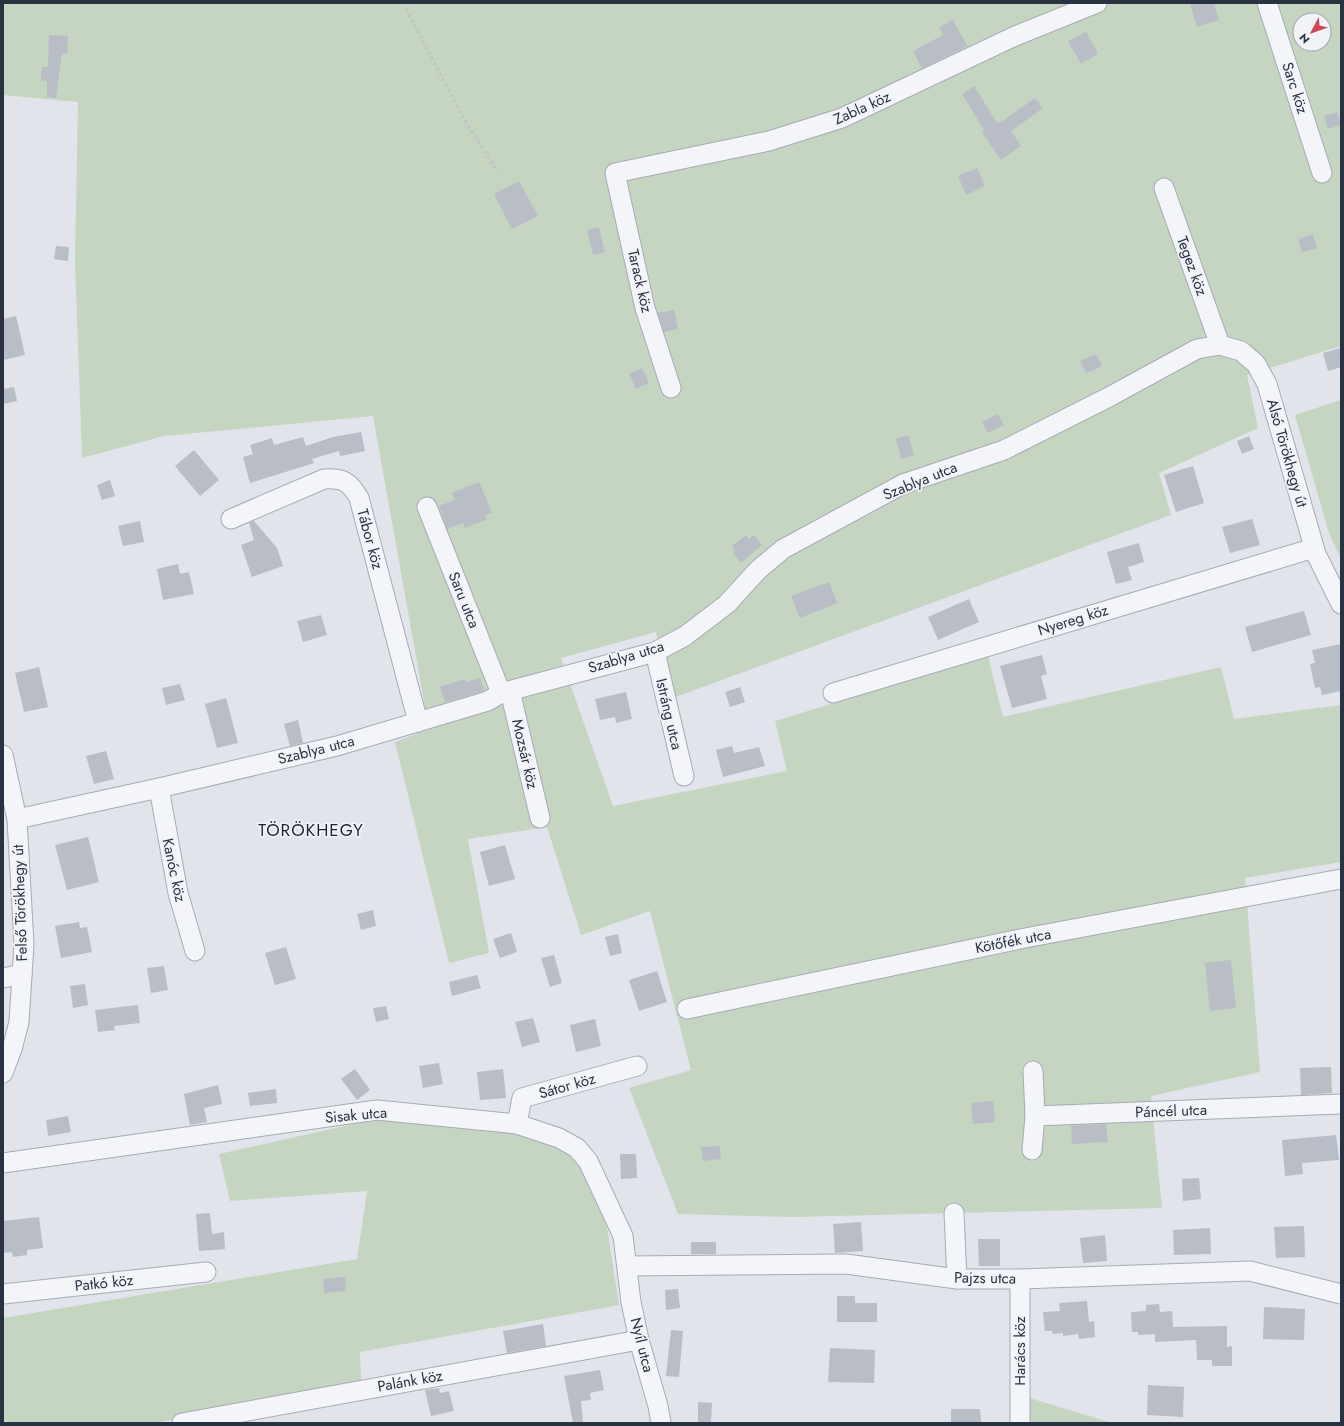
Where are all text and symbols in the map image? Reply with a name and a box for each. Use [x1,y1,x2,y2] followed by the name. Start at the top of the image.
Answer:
[1292,12,1332,52] north arrow
[1296,30,1313,47] text: N
[1276,59,1314,117] street label: Sarc köz
[830,86,894,130] street label: Zabla köz
[1171,233,1213,299] street label: Tegez köz
[622,247,658,315] street label: Tarack köz
[1261,396,1313,510] street label: Alsó Törökhegy út
[879,456,961,506] street label: Szablya utca
[351,506,389,572] street label: Tábor köz
[443,569,485,631] street label: Saru utca
[1035,599,1111,641] street label: Nyereg köz
[585,635,667,679] street label: Szablya utca
[650,676,688,752] street label: Istráng utca
[506,717,544,791] street label: Mozsár köz
[275,730,357,770] street label: Szablya utca
[258,818,364,842] district label: TÖRÖKHEGY
[157,836,192,904] street label: Kanóc köz
[7,844,33,962] street label: Felső Törökhegy út
[973,923,1053,959] street label: Kötőfék utca
[536,1067,598,1105] street label: Sátor köz
[1135,1099,1207,1123] street label: Páncél utca
[324,1101,388,1129] street label: Sisak utca
[954,1266,1016,1290] street label: Pajzs utca
[74,1269,135,1297] street label: Patkó köz
[625,1315,659,1375] street label: Nyíl utca
[1009,1316,1031,1386] street label: Harács köz
[376,1364,444,1398] street label: Palánk köz

